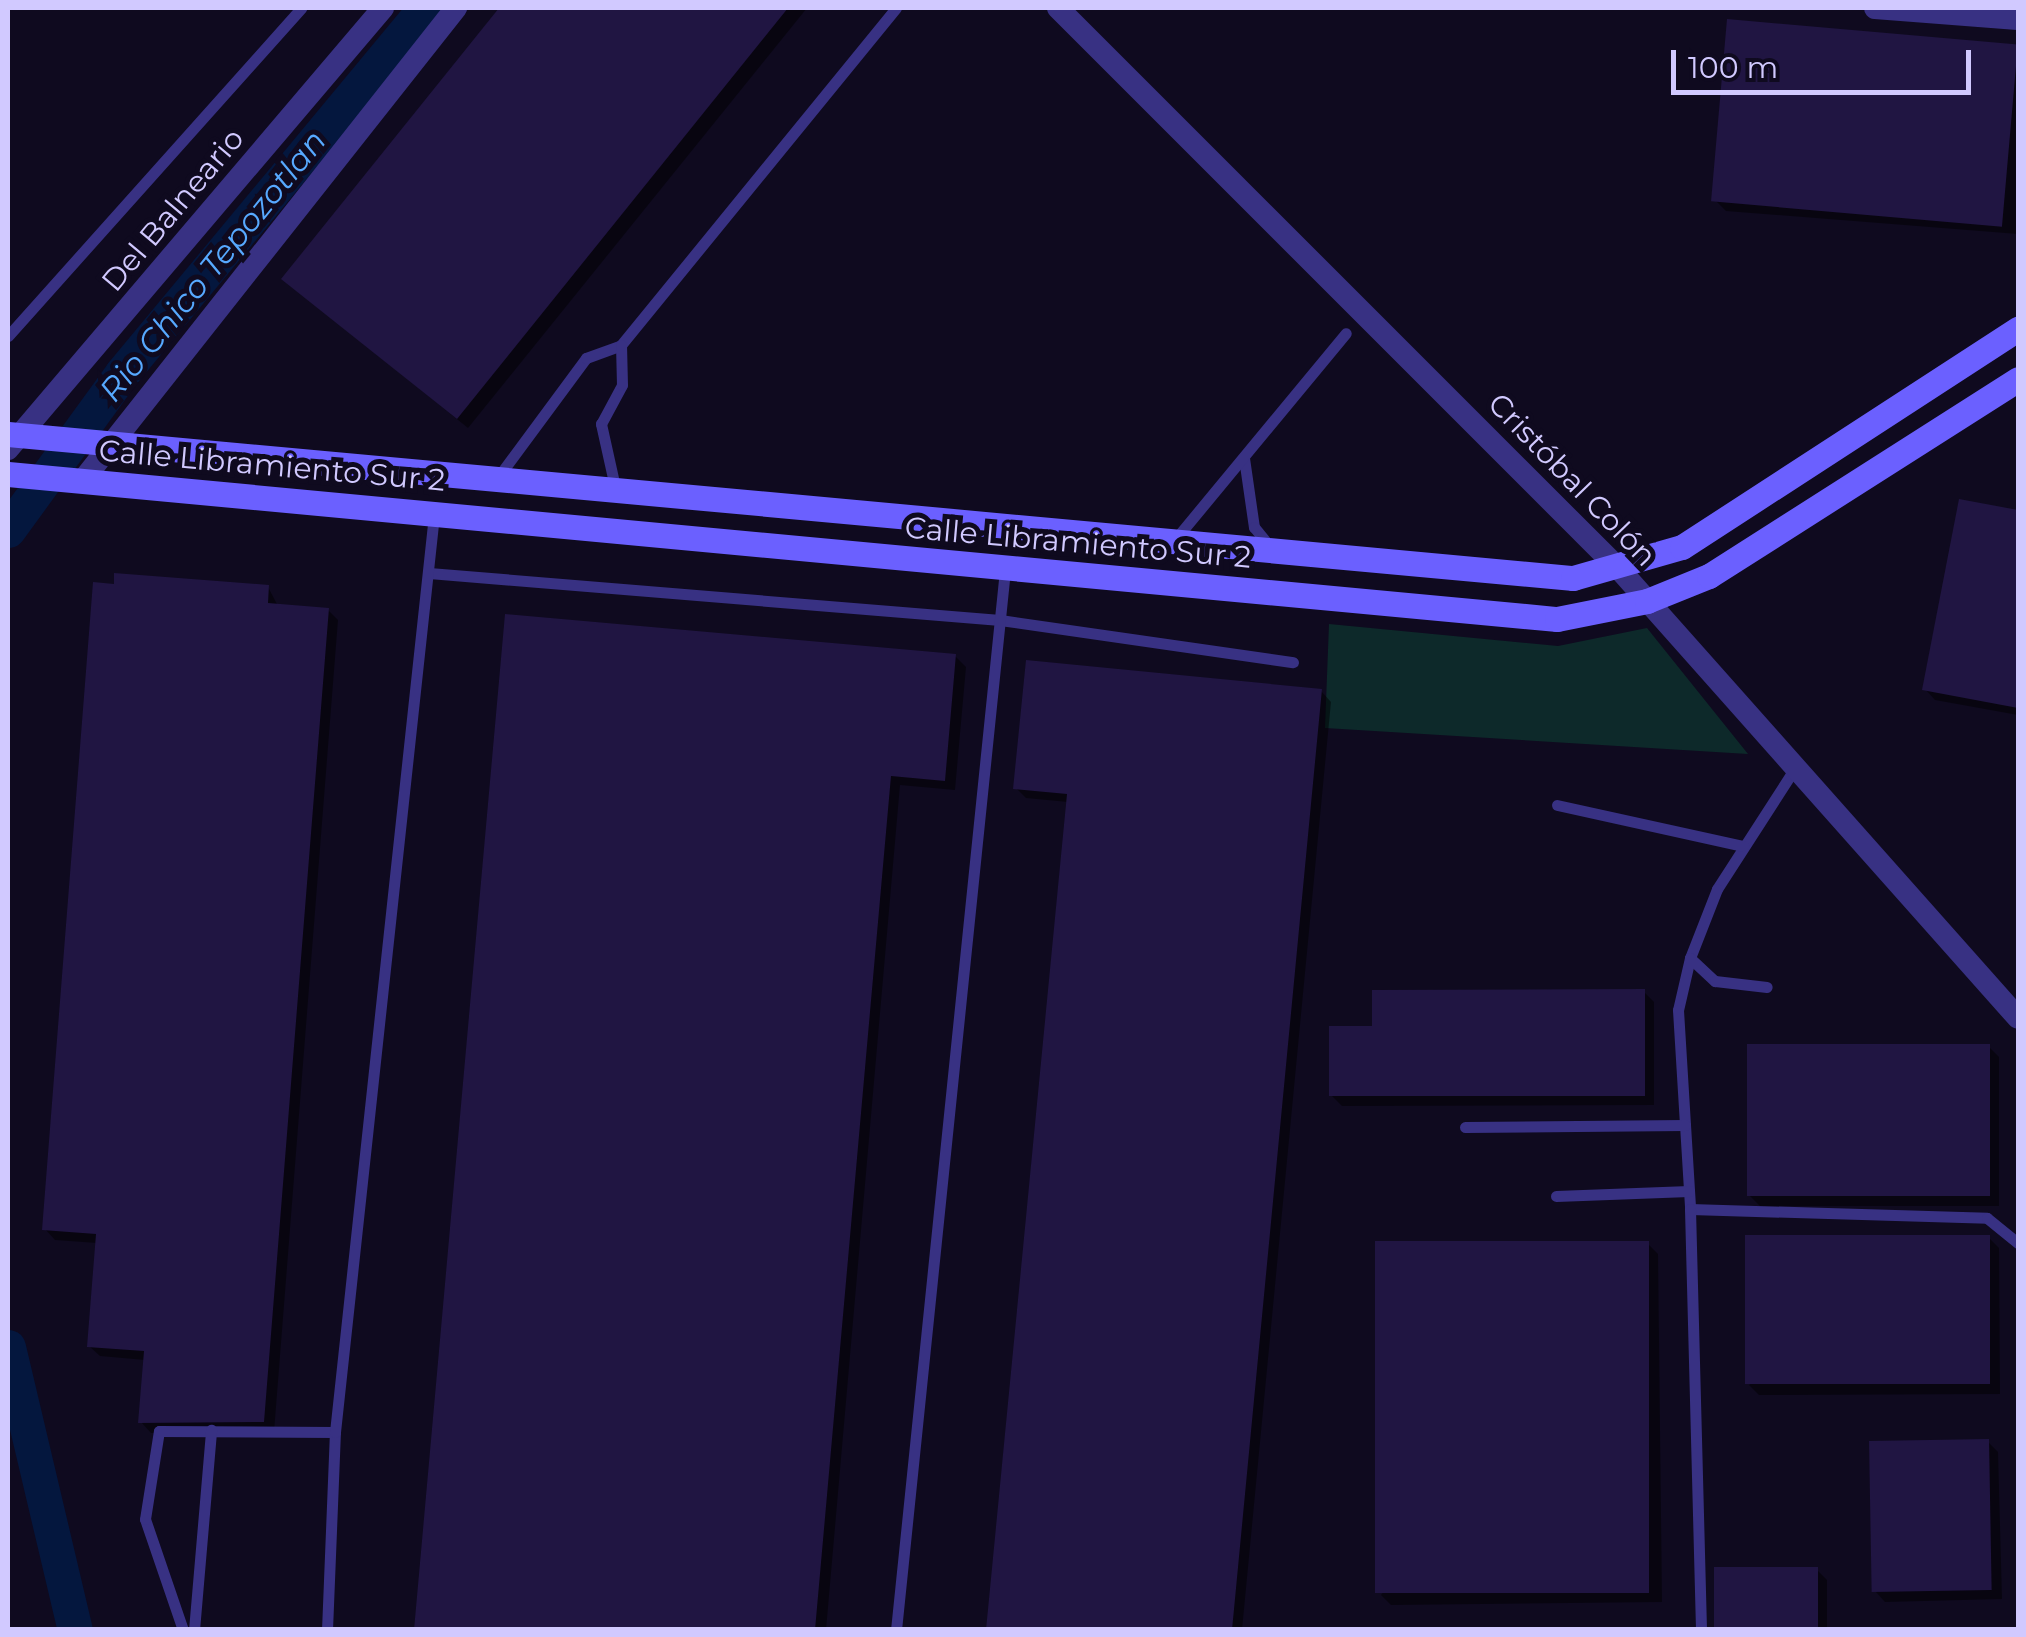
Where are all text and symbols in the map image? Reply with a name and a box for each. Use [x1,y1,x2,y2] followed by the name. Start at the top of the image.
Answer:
[1676,30,1976,92] scale bar
[1688,49,1778,86] text: 100 m
[94,121,252,299] street label: Del Balneario
[92,123,334,409] water label: Rio Chico Tepozotlan
[1480,386,1664,574] street label: Cristóbal Colón
[97,433,447,499] street label: Calle Libramiento Sur 2
[903,510,1253,576] street label: Calle Libramiento Sur 2

